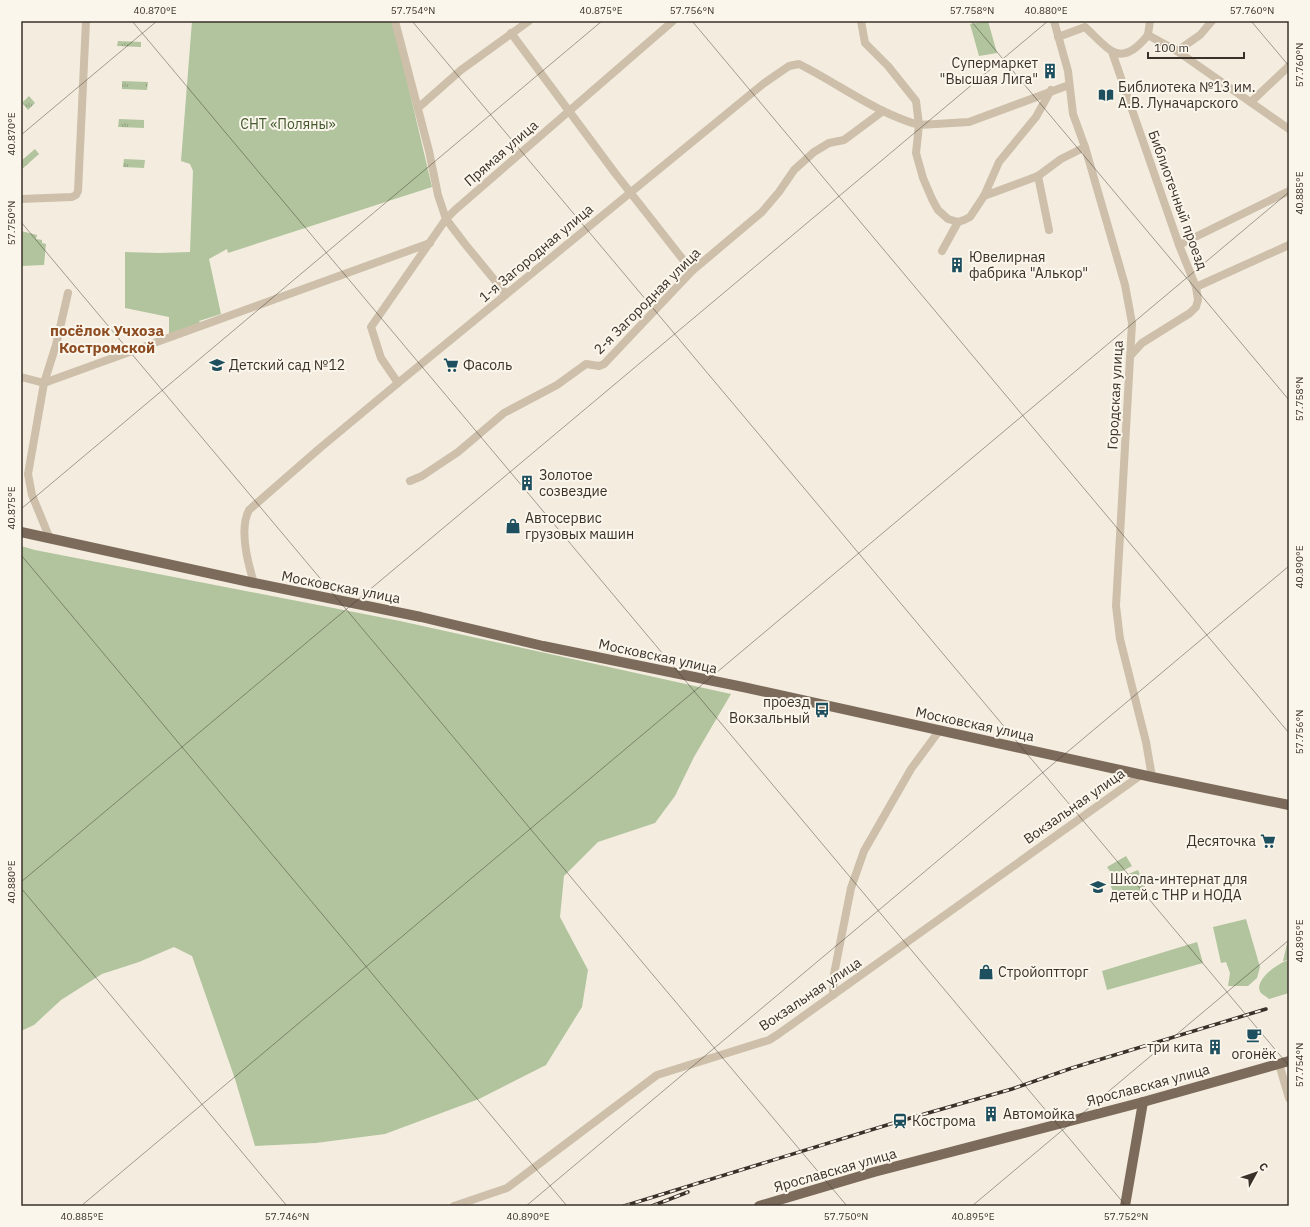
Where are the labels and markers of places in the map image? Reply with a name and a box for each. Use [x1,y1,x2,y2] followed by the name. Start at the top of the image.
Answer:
[940,54,1038,88] place label: Супермаркет "Высшая Лига"
[1041,62,1059,80] building icon: Супермаркет "Высшая Лига"
[1118,78,1256,112] place label: Библиотека №13 им. А.В. Луначарского
[1097,86,1115,104] library icon: Библиотека №13 им. А.В. Луначарского
[969,248,1088,282] place label: Ювелирная фабрика "Алькор"
[948,256,966,274] building icon: Ювелирная фабрика "Алькор"
[208,356,226,374] school or university icon: Детский сад №12
[229,356,345,374] place label: Детский сад №12
[442,356,460,374] supermarket icon: Фасоль
[463,356,512,374] place label: Фасоль
[539,466,608,500] place label: Золотое созвездие
[518,474,536,492] building icon: Золотое созвездие
[525,509,634,543] place label: Автосервис грузовых машин
[504,517,522,535] shop icon: Автосервис грузовых машин
[729,693,810,727] place label: проезд Вокзальный
[813,701,831,719] bus stop icon: проезд Вокзальный
[1187,832,1257,850] place label: Десяточка
[1259,832,1277,850] supermarket icon: Десяточка
[1110,870,1247,904] place label: Школа-интернат для детей с ТНР и НОДА
[1089,878,1107,896] school or university icon: Школа-интернат для детей с ТНР и НОДА
[977,963,995,981] shop icon: Стройоптторг
[998,963,1089,981] place label: Стройоптторг
[1245,1026,1263,1044] cafe icon: огонёк
[1147,1038,1204,1056] place label: три кита
[1206,1038,1224,1056] building icon: три кита
[1231,1045,1277,1063] place label: огонёк
[982,1105,1000,1123] building icon: Автомойка
[1003,1105,1075,1123] place label: Автомойка
[891,1112,909,1130] station icon: Кострома
[912,1112,976,1130] place label: Кострома

